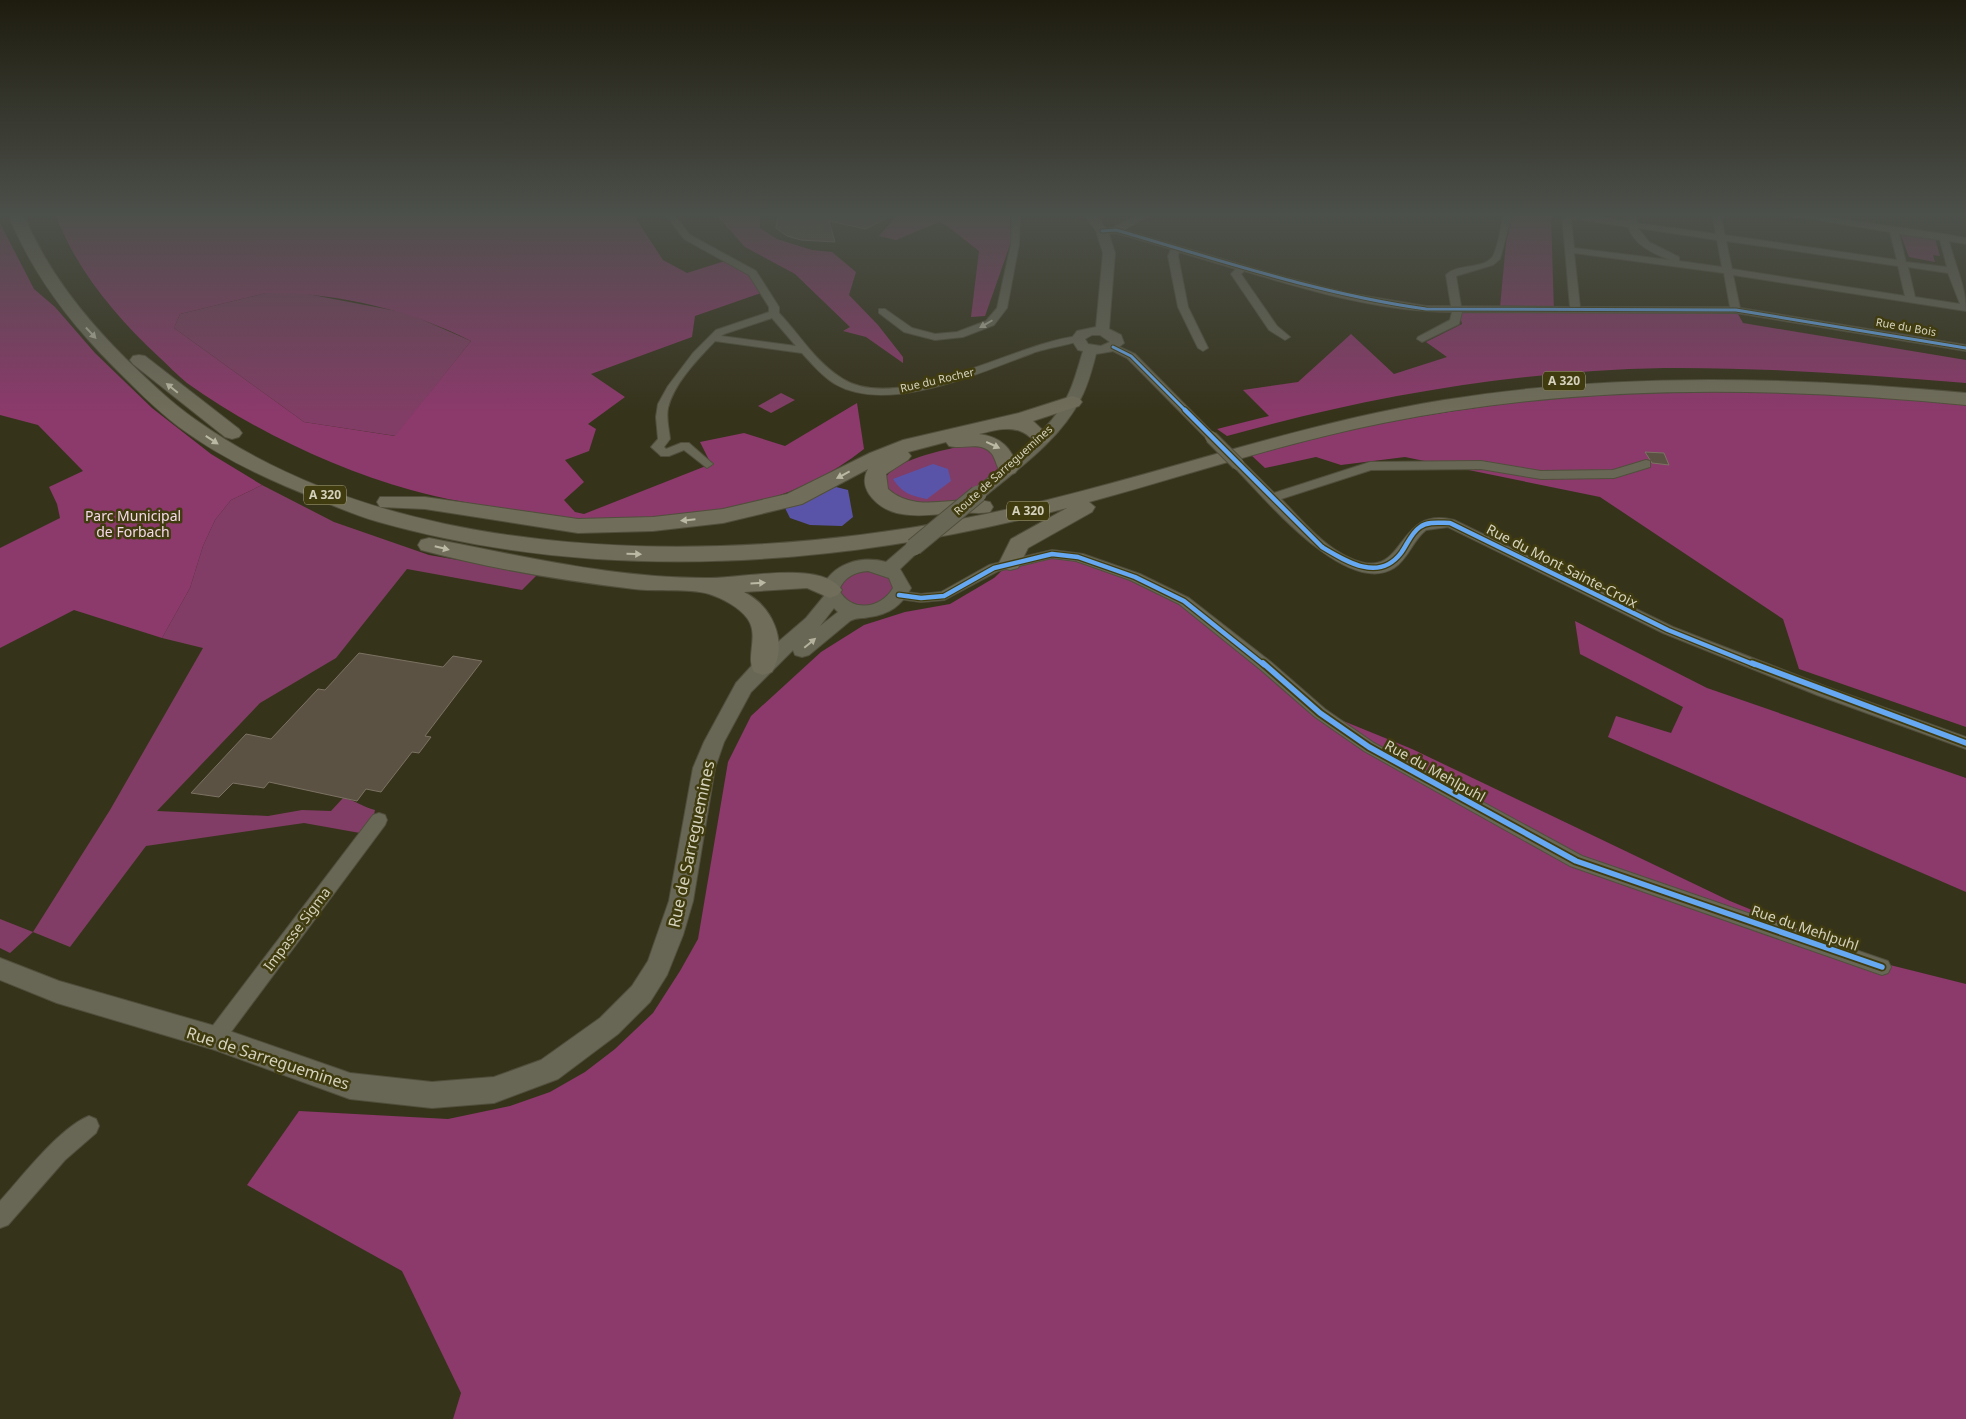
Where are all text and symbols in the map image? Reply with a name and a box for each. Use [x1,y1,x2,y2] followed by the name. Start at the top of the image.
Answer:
[1875,314,1937,339] street label: Rue du Bois
[979,320,994,328] one-way arrow
[85,326,97,338] one-way arrow
[898,364,976,395] street label: Rue du Rocher
[1543,372,1585,391] road number: A 320
[166,382,179,393] one-way arrow
[950,421,1055,518] street label: Route de Sarreguemines
[206,435,219,444] one-way arrow
[985,441,1000,450] one-way arrow
[836,471,850,479] one-way arrow
[304,486,346,504] road number: A 320
[1007,502,1049,520] road number: A 320
[85,506,181,541] park label: Parc Municipal de Forbach
[680,516,696,524] one-way arrow
[1483,519,1642,612] street label: Rue du Mont Sainte-Croix
[434,544,449,552] one-way arrow
[627,550,643,558] one-way arrow
[751,579,767,587] one-way arrow
[803,637,816,648] one-way arrow
[1382,735,1489,806] street label: Rue du Mehlpuhl
[663,758,719,930] street label: Rue de Sarreguemines
[259,883,334,974] street label: Impasse Sigma
[1749,900,1861,955] street label: Rue du Mehlpuhl
[184,1021,352,1095] street label: Rue de Sarreguemines

